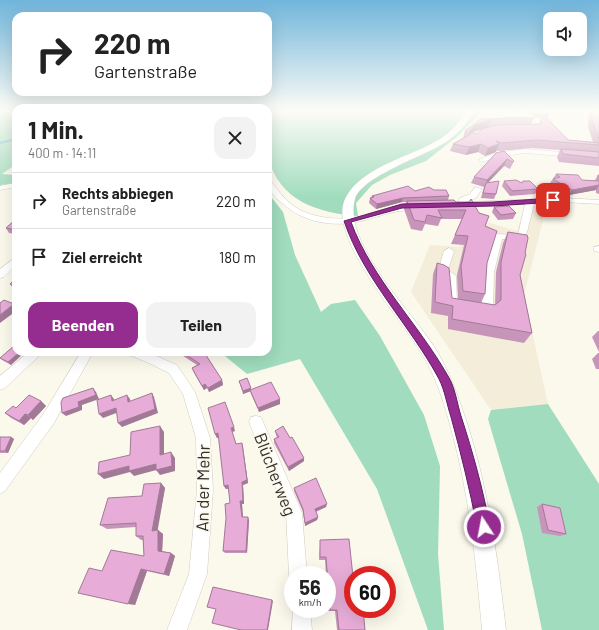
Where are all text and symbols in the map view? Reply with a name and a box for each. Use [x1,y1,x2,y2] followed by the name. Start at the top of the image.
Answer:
[543,12,587,56] map controls
[543,12,587,56] button: sound
[94,26,170,60] text: 220 m
[28,28,80,80] icon: right
[94,60,197,82] text: Gartenstraße
[28,115,84,144] text: 1 Min.
[214,117,256,159] button: close
[28,145,96,161] text: 400 m · 14:11
[536,183,570,217] pin
[62,184,173,202] text: Rechts abbiegen
[542,189,564,211] icon: arrive
[28,190,50,212] icon: right
[216,192,256,210] text: 220 m
[62,202,136,218] text: Gartenstraße
[28,246,50,268] icon: arrive
[62,248,143,266] text: Ziel erreicht
[219,248,256,266] text: 180 m
[28,302,138,348] button: Beenden
[146,302,256,348] button: Teilen
[251,430,301,518] street label: Blücherweg
[191,444,213,532] street label: An der Mehr
[463,506,505,548] position arrow
[344,566,396,618] speed limit sign: 60
[299,575,321,599] text: 56
[299,596,321,608] text: km/h

